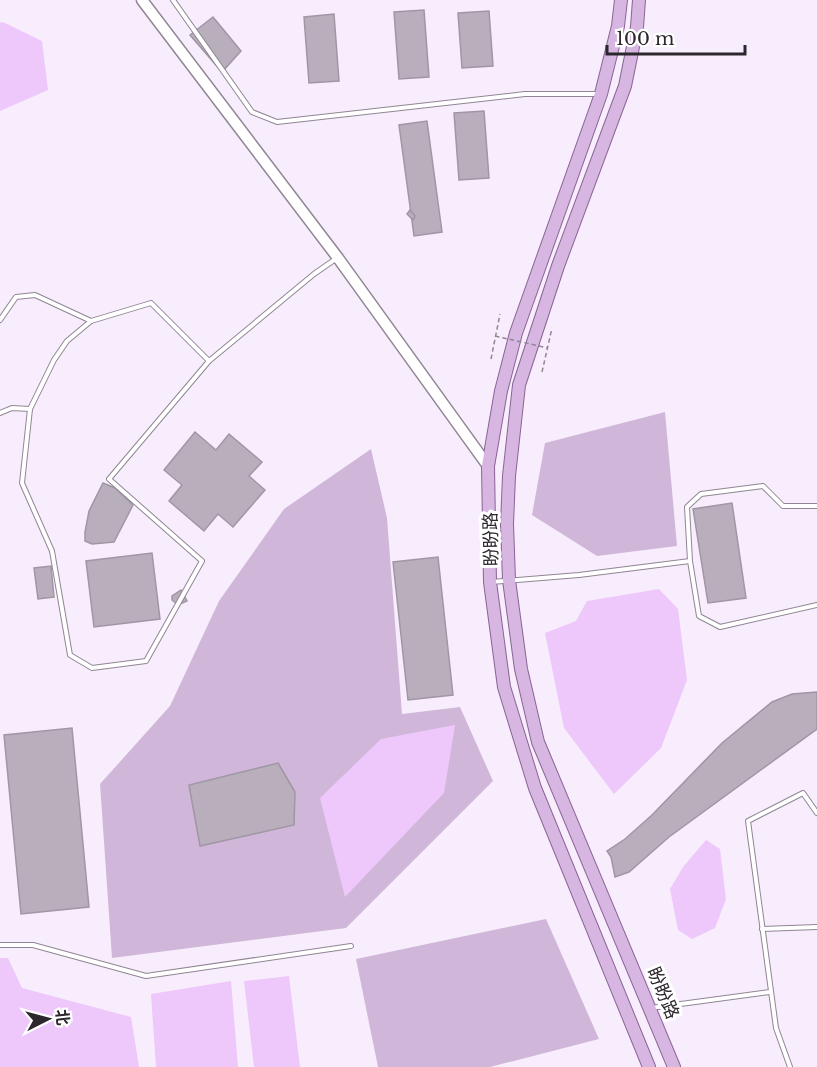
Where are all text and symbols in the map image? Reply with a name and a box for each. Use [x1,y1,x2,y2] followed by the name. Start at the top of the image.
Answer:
[607,18,745,56] scale bar
[616,28,674,50] text: 100 m
[480,512,502,566] street label: 盼盼路
[642,964,684,1022] street label: 盼盼路
[18,989,78,1049] north arrow
[52,1008,74,1026] text: 北

